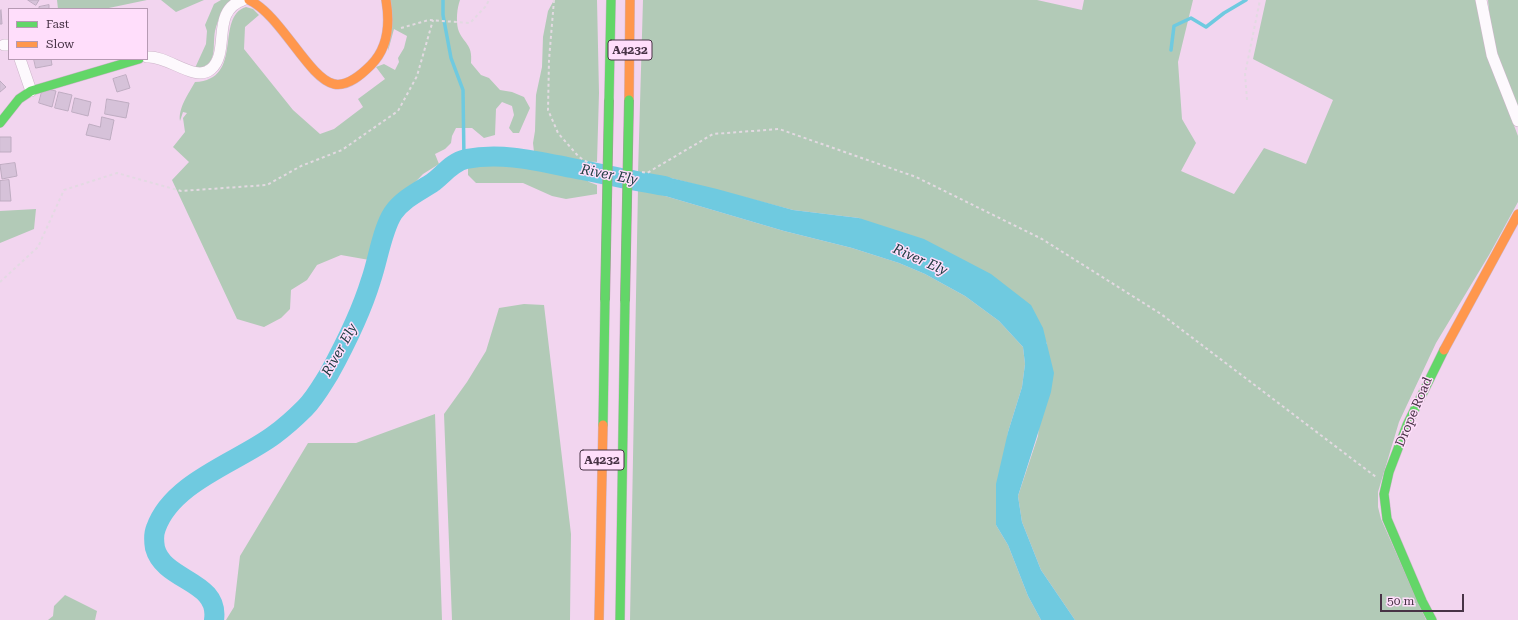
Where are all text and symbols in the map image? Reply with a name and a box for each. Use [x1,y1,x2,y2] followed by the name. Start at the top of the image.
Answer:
[8,8,148,60] legend
[46,17,69,31] text: Fast
[46,37,74,51] text: Slow
[608,40,652,60] road number: A4232
[579,161,639,189] water label: River Ely
[890,241,950,279] water label: River Ely
[319,321,361,379] water label: River Ely
[1392,375,1436,449] street label: Drope Road
[580,450,624,470] road number: A4232
[1382,586,1466,612] scale bar
[1387,594,1414,608] text: 50 m

